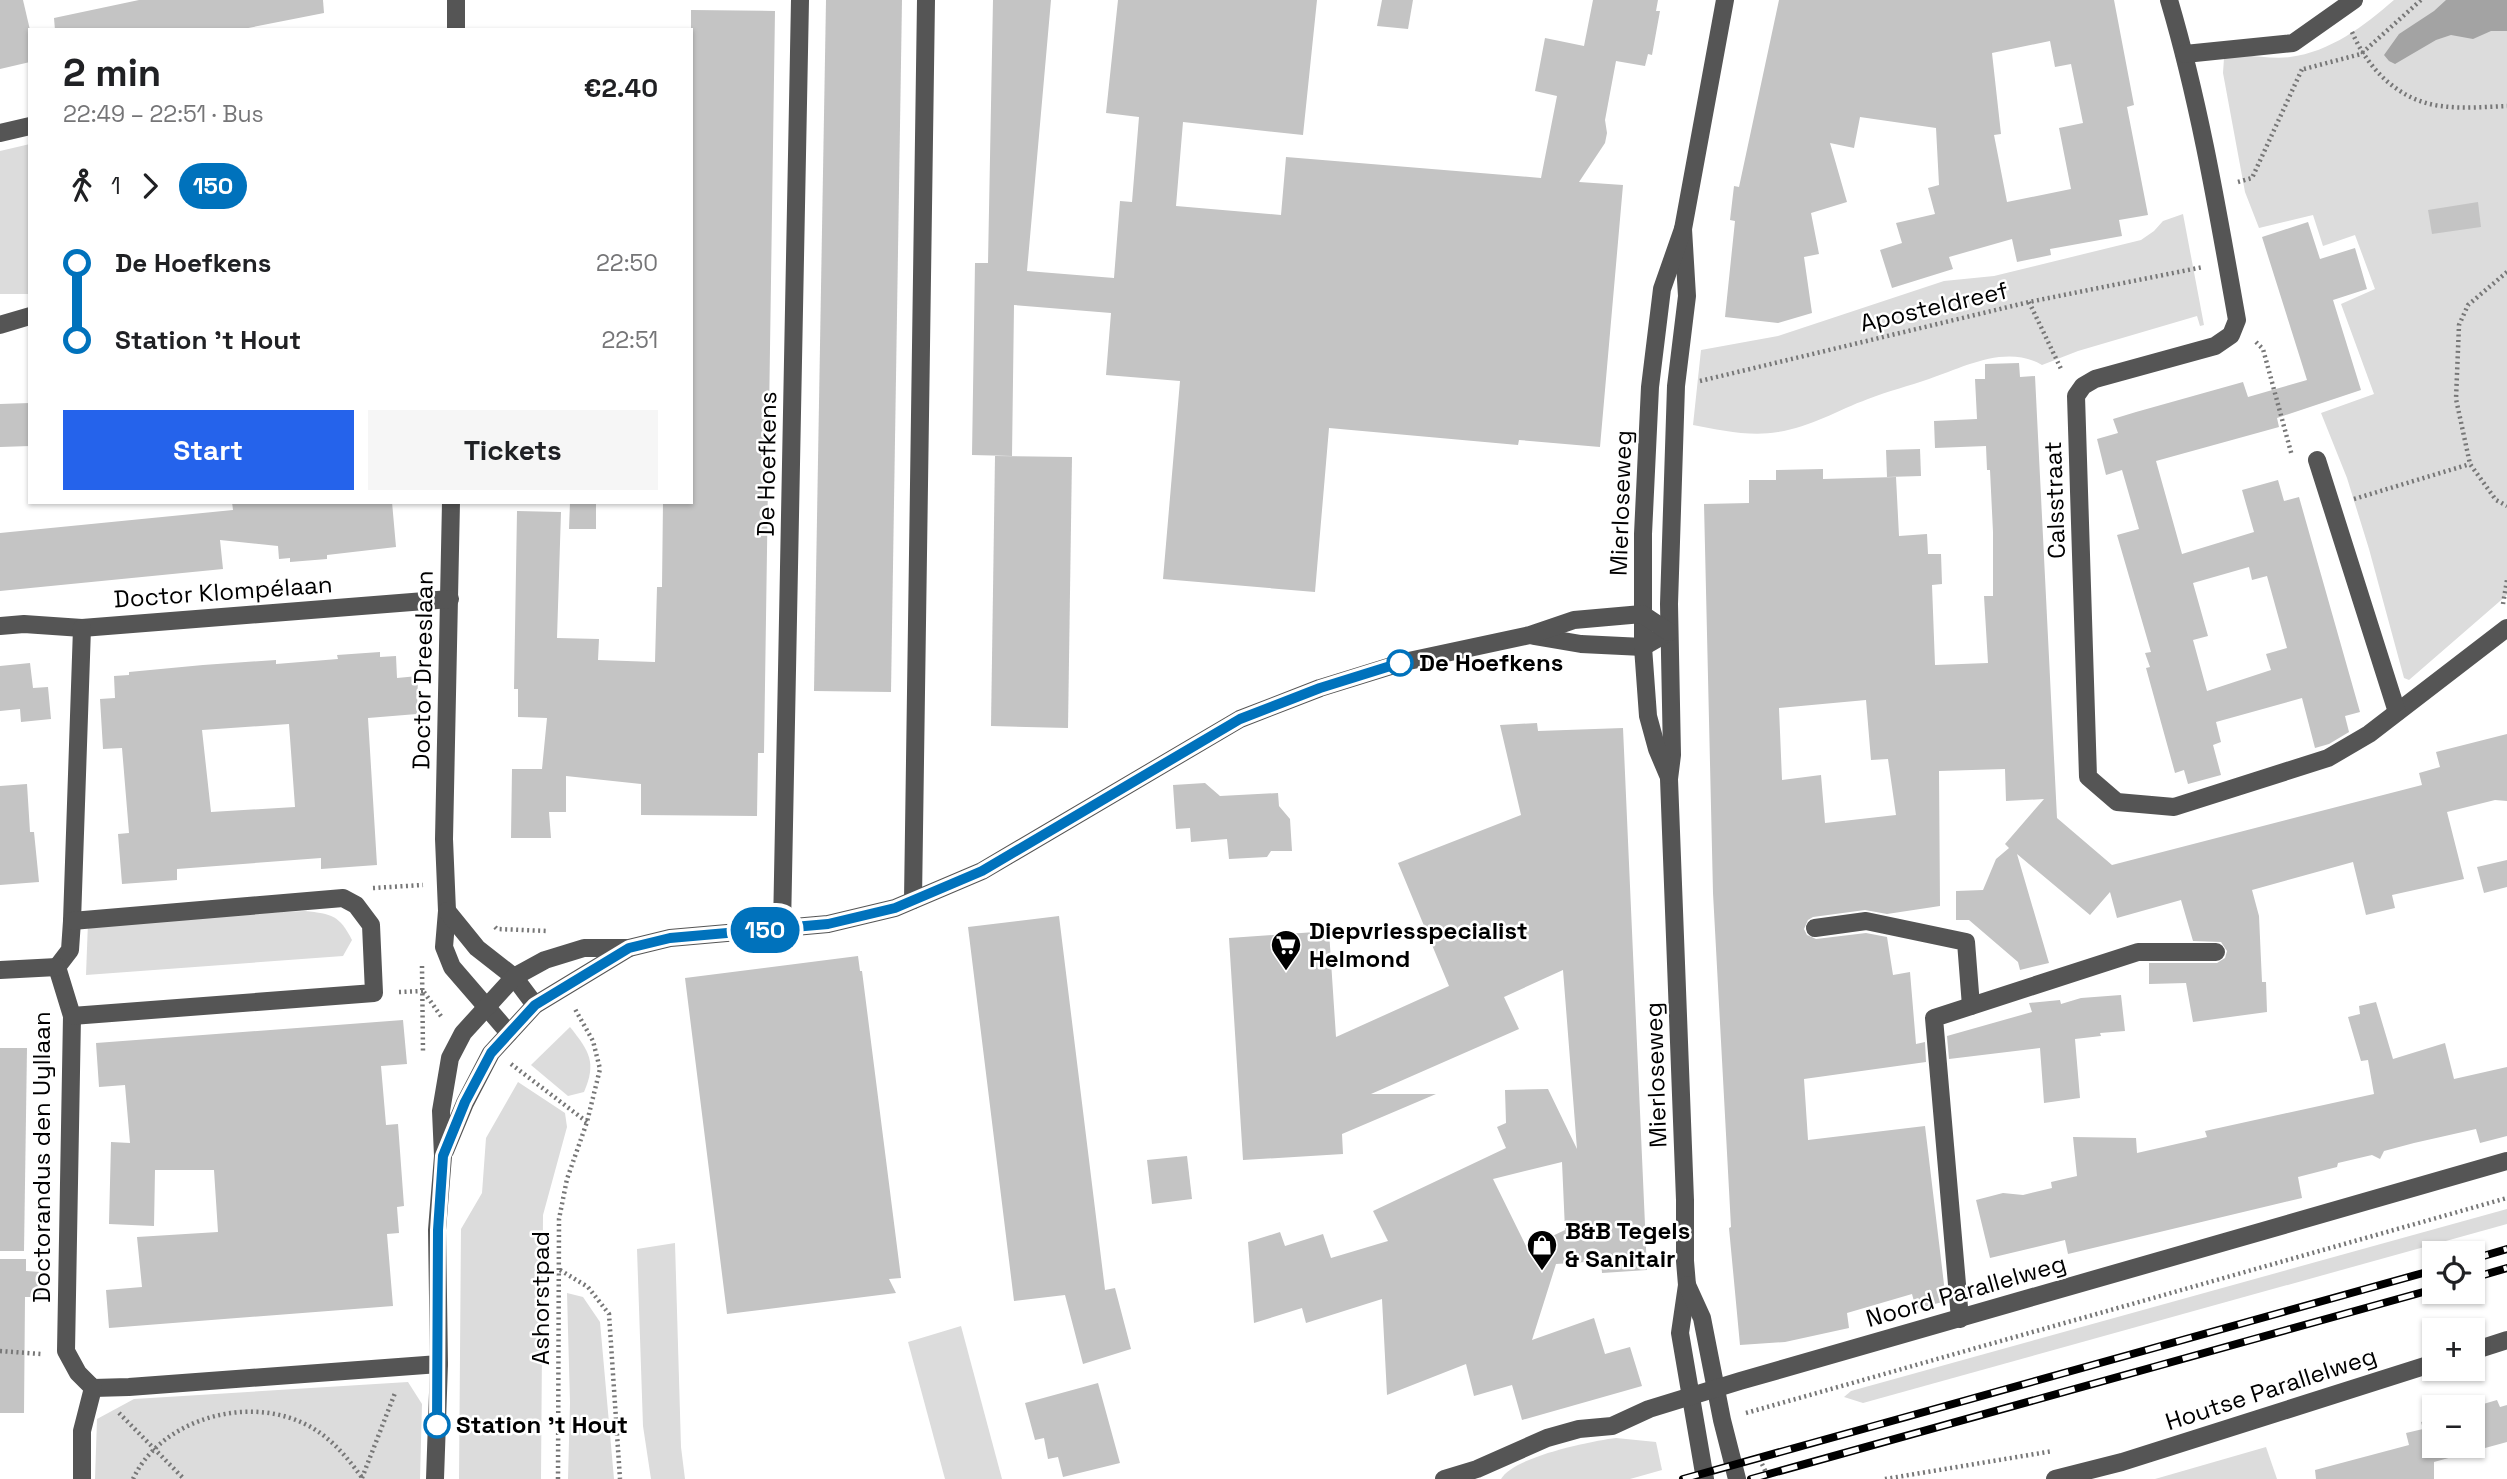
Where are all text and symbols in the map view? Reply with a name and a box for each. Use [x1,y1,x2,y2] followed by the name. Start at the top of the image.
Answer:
[63,49,161,97] text: 2 min
[584,71,658,105] text: €2.40
[63,99,264,129] text: 22:49 – 22:51 · Bus
[63,167,101,205] icon: walk
[131,167,169,205] icon: forward
[193,170,233,201] text: 150
[111,171,121,201] text: 1
[115,246,271,280] text: De Hoefkens
[596,248,658,278] text: 22:50
[1857,274,2011,339] street label: Aposteldreef
[115,323,301,357] text: Station 't Hout
[601,325,658,355] text: 22:51
[750,391,783,537] street label: De Hoefkens
[63,410,354,490] button: Start
[368,410,658,490] button: Tickets
[1602,430,1639,576] street label: Mierloseweg
[2037,441,2072,559] street label: Calsstraat
[113,568,333,615] street label: Doctor Klompélaan
[405,570,440,770] street label: Doctor Dreeslaan
[1419,647,1563,678] place label: De Hoefkens
[1387,650,1413,676] marker: De Hoefkens
[725,907,805,953] line badge: 150
[745,914,785,945] text: 150
[1309,915,1528,974] place label: Diepvriesspecialist Helmond
[1269,928,1303,972] supermarket icon: Diepvriesspecialist Helmond
[1637,1002,1674,1148] street label: Mierloseweg
[26,1011,57,1303] street label: Doctorandus den Uyllaan
[1565,1215,1690,1274] place label: B&B Tegels & Sanitair
[1525,1228,1559,1272] shop icon: B&B Tegels & Sanitair
[525,1231,556,1365] street label: Ashorstpad
[2422,1241,2485,1458] map controls
[2422,1241,2485,1304] button: locate
[1862,1247,2069,1334] street label: Noord Parallelweg
[2422,1318,2485,1381] button: +
[2161,1340,2380,1437] street label: Houtse Parallelweg
[2422,1395,2485,1458] button: −
[456,1409,628,1440] place label: Station 't Hout
[424,1412,450,1438] marker: Station 't Hout

